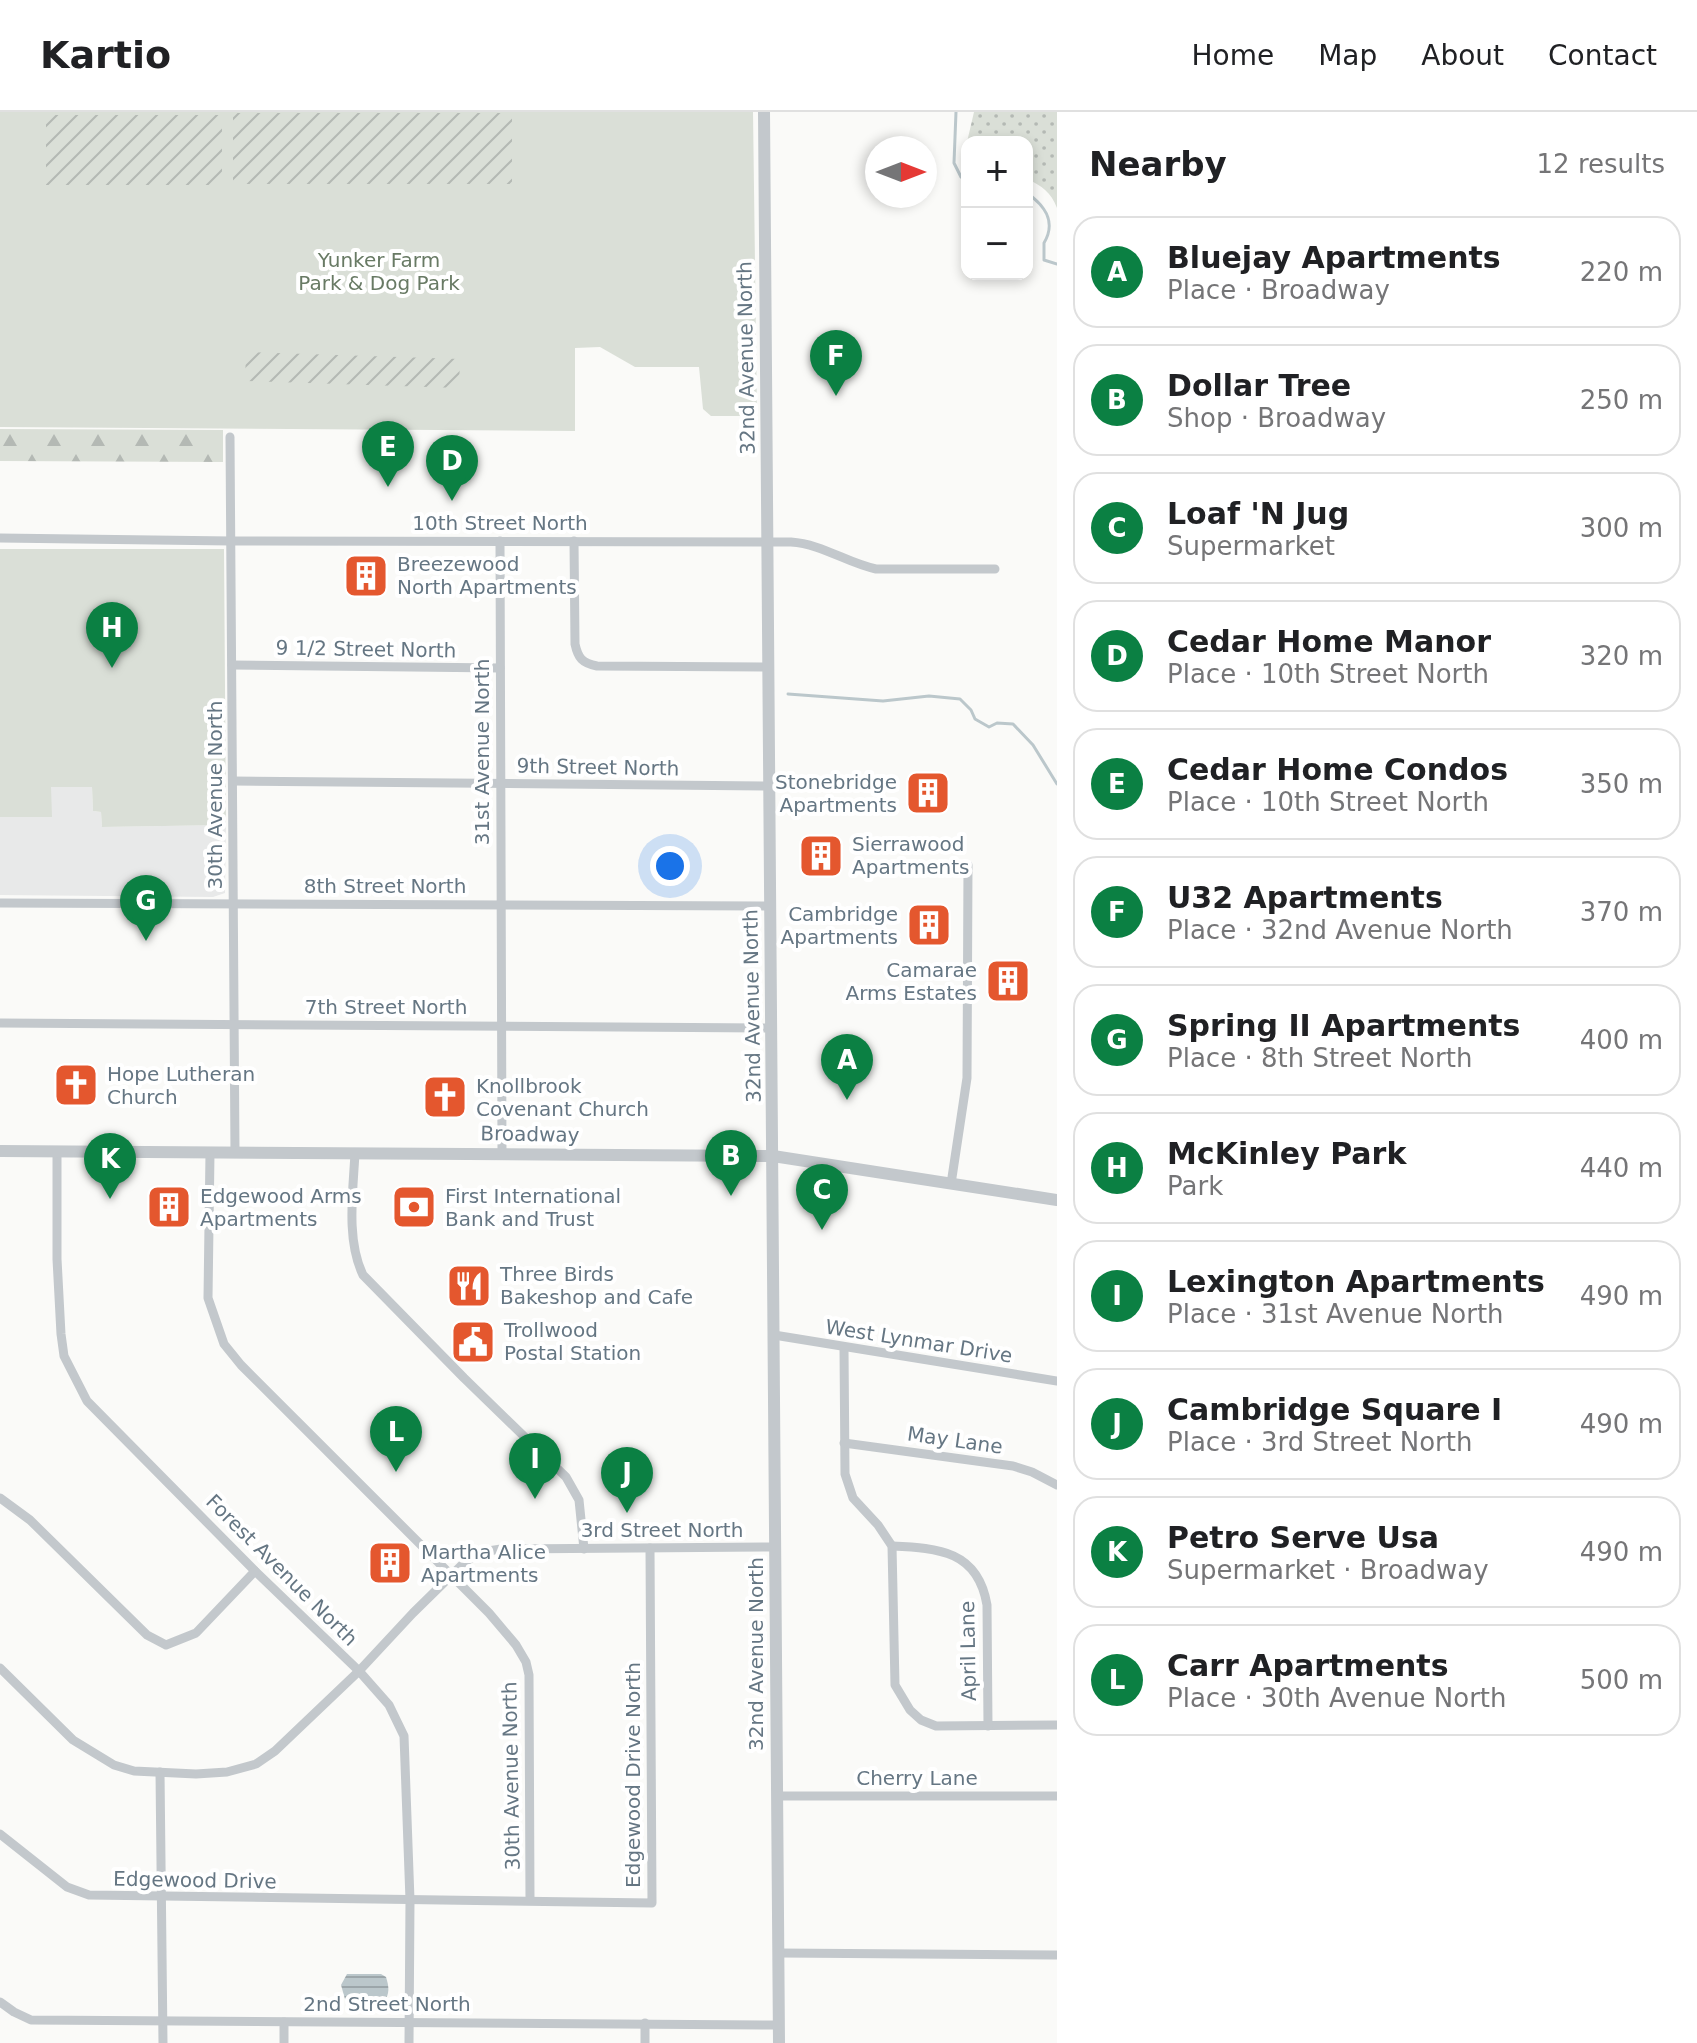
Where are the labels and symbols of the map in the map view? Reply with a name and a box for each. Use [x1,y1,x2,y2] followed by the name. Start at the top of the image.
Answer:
[865,136,937,208] north arrow
[298,248,460,295] park label: Yunker Farm Park & Dog Park
[732,261,760,455] street label: 32nd Avenue North
[810,330,862,396] pin: F
[362,421,414,487] pin: E
[426,435,478,501] pin: D
[412,511,588,535] street label: 10th Street North
[342,552,390,600] building icon: Breezewood North Apartments
[397,552,577,599] place label: Breezewood North Apartments
[86,602,138,668] pin: H
[275,635,457,663] street label: 9 1/2 Street North
[470,659,494,845] street label: 31st Avenue North
[203,701,227,889] street label: 30th Avenue North
[516,754,680,780] street label: 9th Street North
[904,769,952,817] building icon: Stonebridge Apartments
[775,770,897,817] place label: Stonebridge Apartments
[797,832,845,880] building icon: Sierrawood Apartments
[852,832,969,879] place label: Sierrawood Apartments
[650,846,690,886] your location
[304,874,466,898] street label: 8th Street North
[120,875,172,941] pin: G
[905,901,953,949] building icon: Cambridge Apartments
[781,902,898,949] place label: Cambridge Apartments
[738,909,766,1103] street label: 32nd Avenue North
[984,957,1032,1005] building icon: Camarae Arms Estates
[845,958,977,1005] place label: Camarae Arms Estates
[305,995,467,1019] street label: 7th Street North
[821,1034,873,1100] pin: A
[52,1061,100,1109] church icon: Hope Lutheran Church
[107,1062,255,1109] place label: Hope Lutheran Church
[421,1073,469,1121] church icon: Knollbrook Covenant Church
[476,1074,649,1121] place label: Knollbrook Covenant Church
[480,1121,580,1147] street label: Broadway
[705,1130,757,1196] pin: B
[84,1133,136,1199] pin: K
[796,1164,848,1230] pin: C
[145,1183,193,1231] building icon: Edgewood Arms Apartments
[390,1183,438,1231] bank icon: First International Bank and Trust
[200,1184,362,1231] place label: Edgewood Arms Apartments
[445,1184,621,1231] place label: First International Bank and Trust
[445,1262,493,1310] restaurant icon: Three Birds Bakeshop and Cafe
[499,1262,693,1309] place label: Three Birds Bakeshop and Cafe
[824,1314,1014,1368] street label: West Lynmar Drive
[449,1318,497,1366] public building icon: Trollwood Postal Station
[503,1318,641,1365] place label: Trollwood Postal Station
[370,1406,422,1472] pin: L
[906,1421,1004,1459] street label: May Lane
[509,1433,561,1499] pin: I
[601,1447,653,1513] pin: J
[201,1489,363,1651] street label: Forest Avenue North
[581,1518,743,1542] street label: 3rd Street North
[366,1539,414,1587] building icon: Martha Alice Apartments
[421,1540,546,1587] place label: Martha Alice Apartments
[744,1557,768,1751] street label: 32nd Avenue North
[955,1601,981,1701] street label: April Lane
[621,1662,645,1888] street label: Edgewood Drive North
[497,1681,525,1871] street label: 30th Avenue North
[856,1766,978,1790] street label: Cherry Lane
[113,1867,277,1893] street label: Edgewood Drive
[303,1992,471,2016] street label: 2nd Street North

